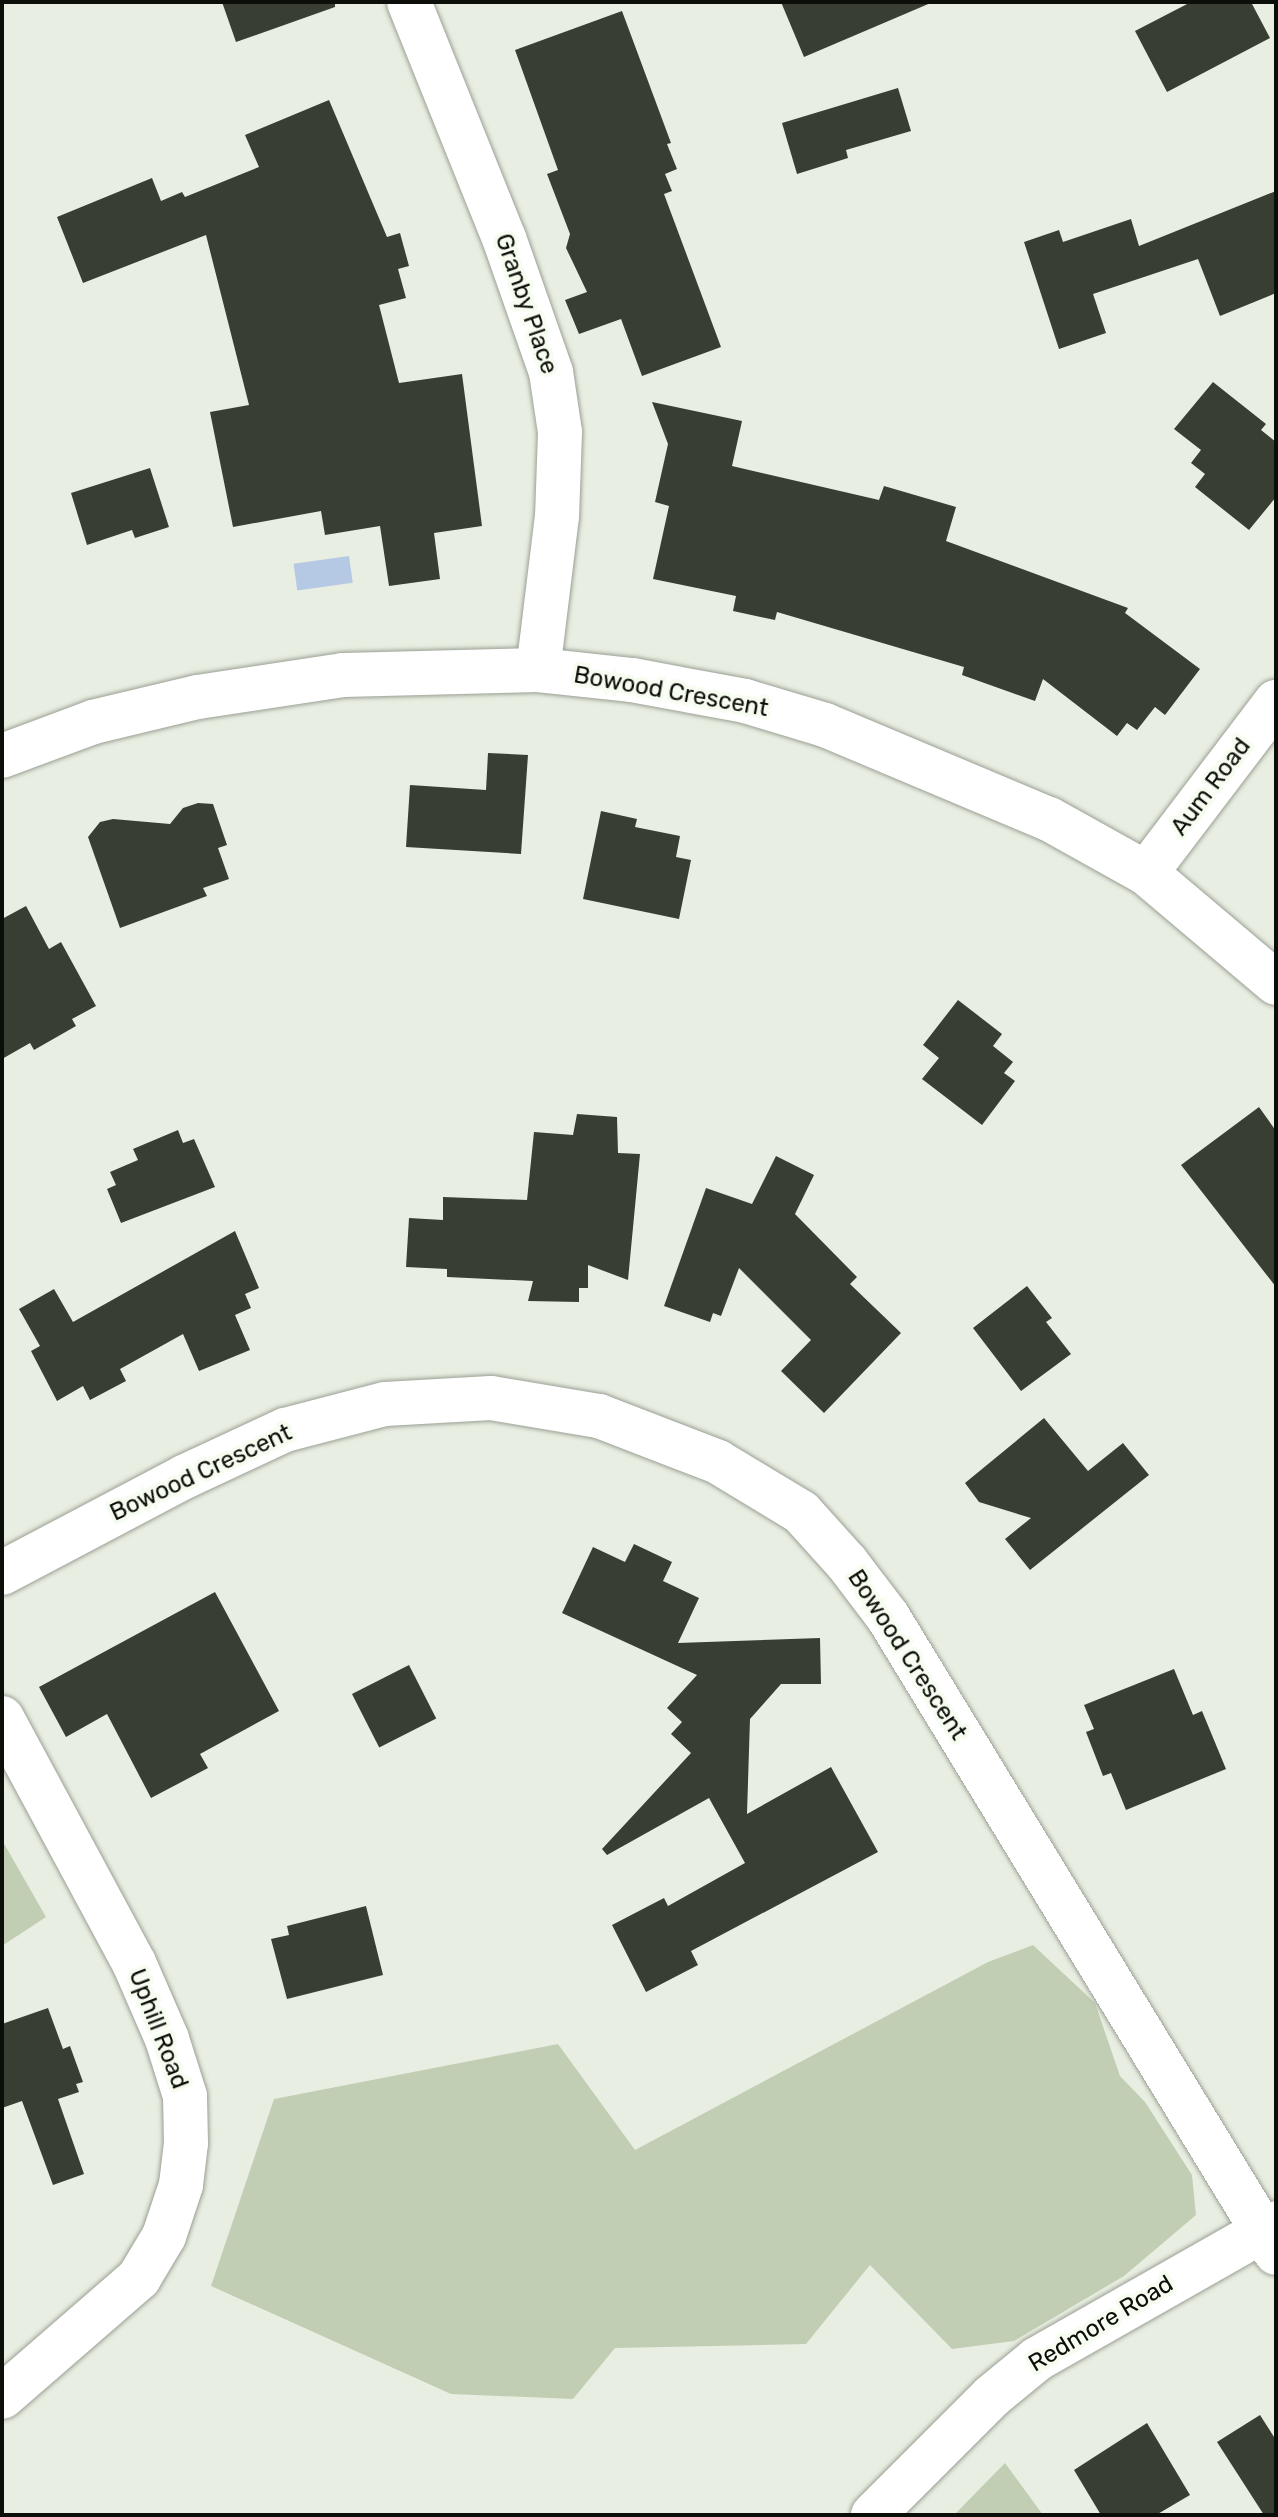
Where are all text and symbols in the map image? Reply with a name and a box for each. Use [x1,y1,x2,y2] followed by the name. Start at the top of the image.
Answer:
[488,230,564,378] street label: Granby Place
[571,661,771,723] street label: Bowood Crescent
[1165,733,1257,841] street label: Aum Road
[106,1418,296,1528] street label: Bowood Crescent
[841,1565,973,1745] street label: Bowood Crescent
[122,1965,194,2093] street label: Uphill Road
[1024,2270,1178,2378] street label: Redmore Road

